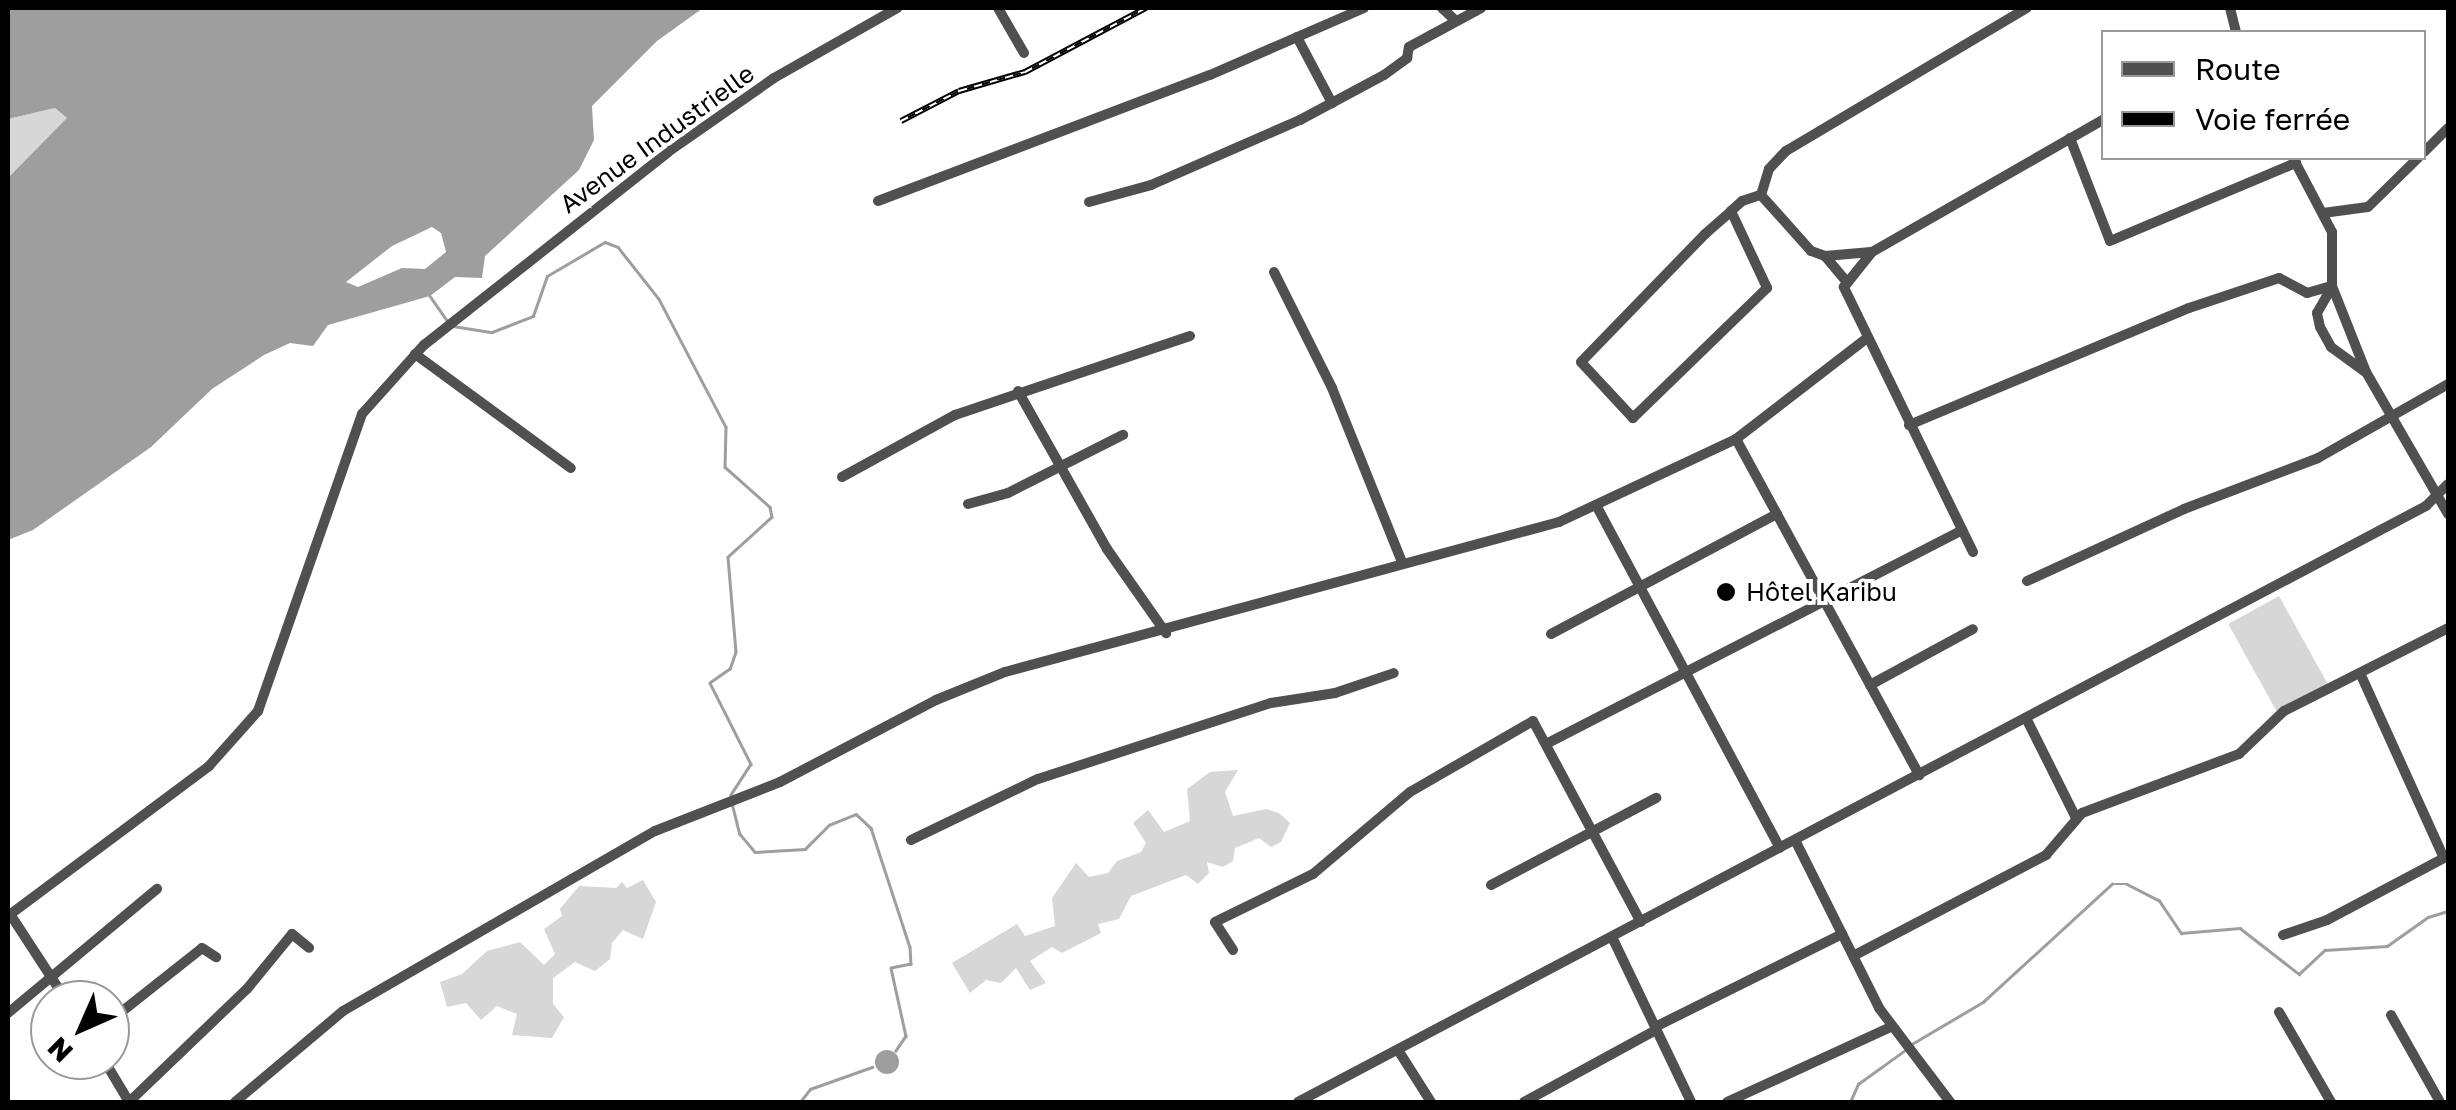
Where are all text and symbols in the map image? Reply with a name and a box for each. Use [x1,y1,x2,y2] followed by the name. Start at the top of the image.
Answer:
[2101,30,2426,160] legend
[2195,51,2281,87] text: Route
[554,58,760,220] street label: Avenue Industrielle
[2195,101,2350,137] text: Voie ferrée
[1746,577,1897,607] place label: Hôtel Karibu
[1715,581,1737,603] marker: Hôtel Karibu
[30,980,130,1080] north arrow
[41,1031,79,1069] text: N

